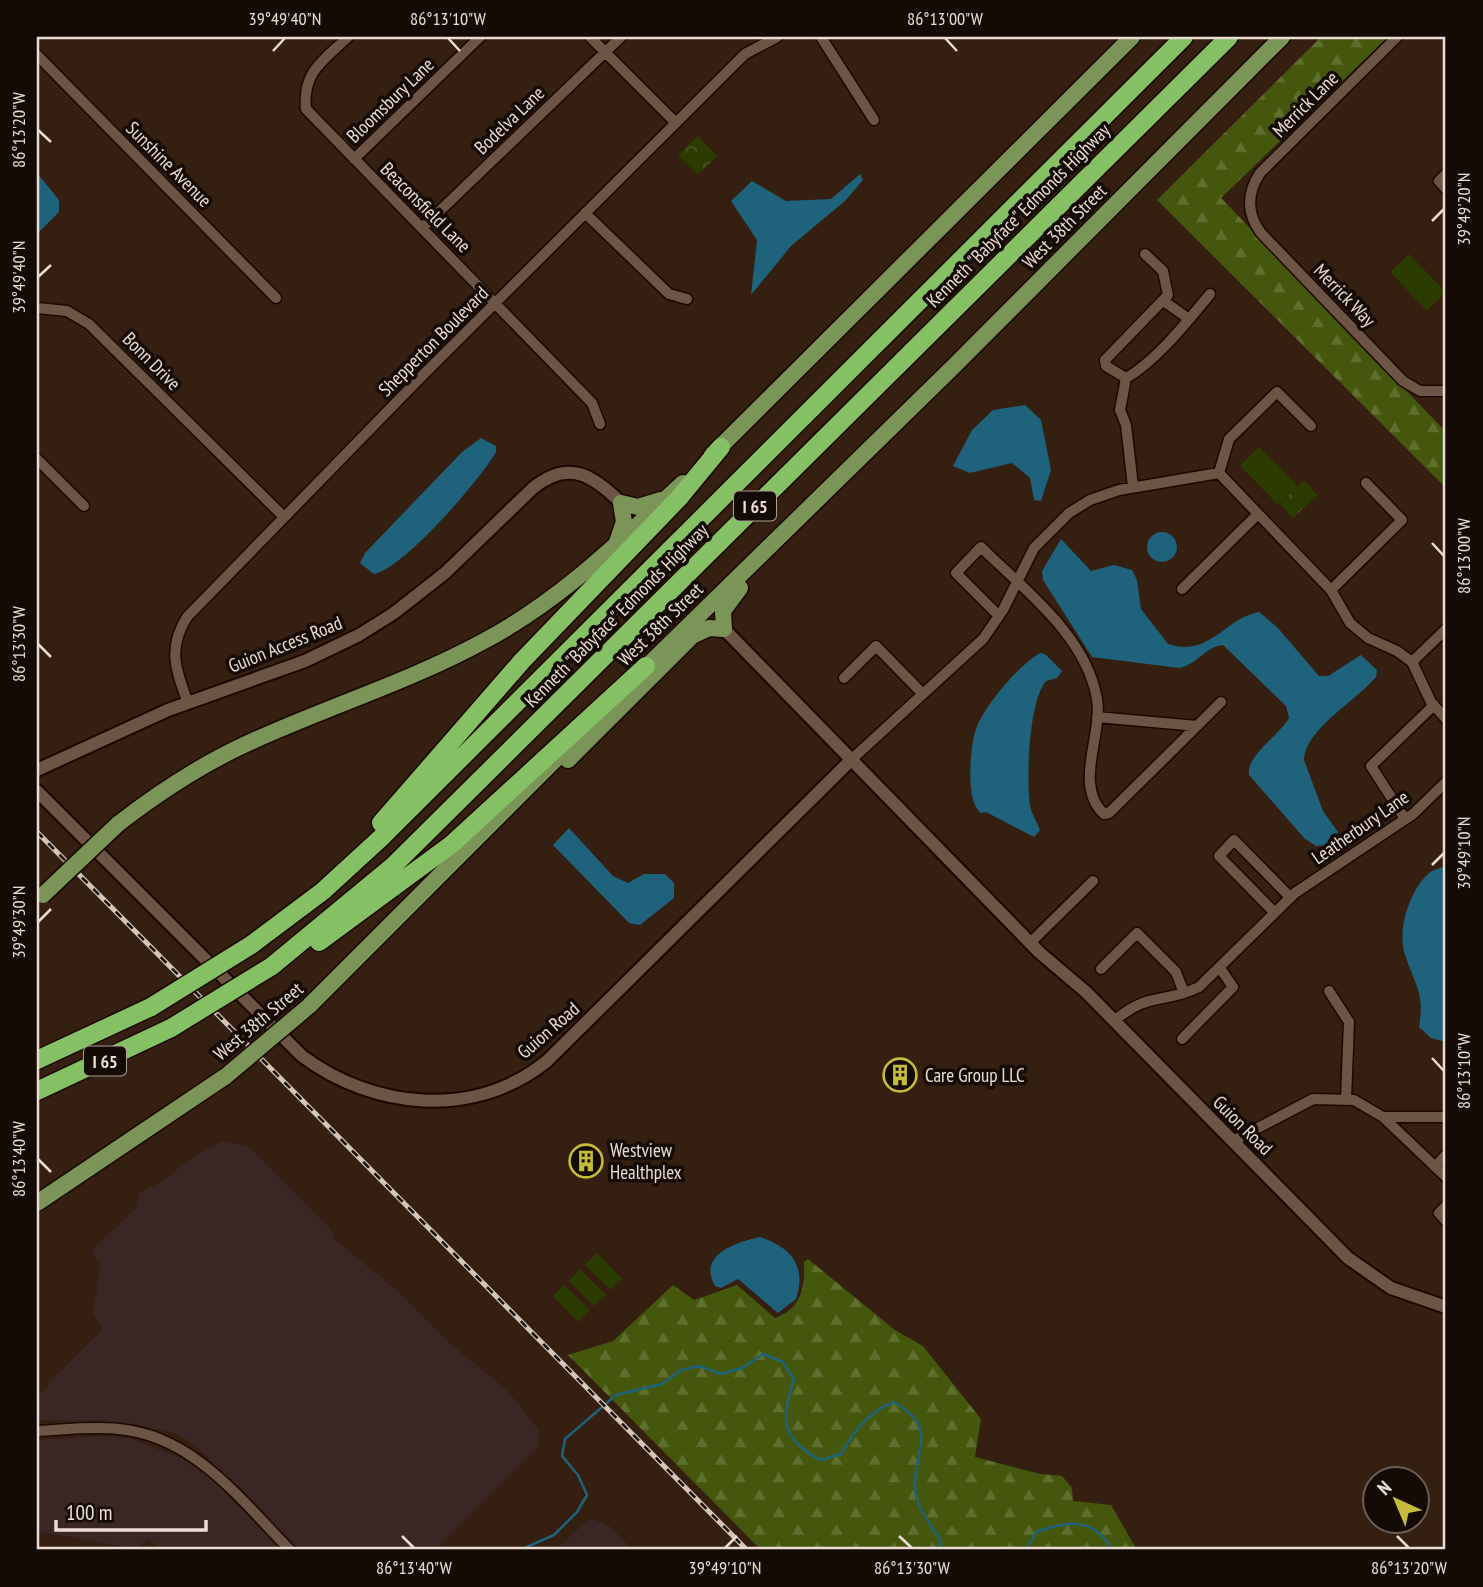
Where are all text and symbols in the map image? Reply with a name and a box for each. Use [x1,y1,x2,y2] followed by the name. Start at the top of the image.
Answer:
[249,7,321,30] text: 39°49'40"N
[410,7,486,30] text: 86°13'10"W
[907,7,983,30] text: 86°13'00"W
[341,52,439,148] street label: Bloomsbury Lane
[1267,66,1343,142] street label: Merrick Lane
[469,81,549,159] street label: Bodelva Lane
[7,92,30,168] text: 86°13'20"W
[121,116,217,212] street label: Sunshine Avenue
[921,117,1116,312] street label: Kenneth "Babyface" Edmonds Highway
[376,157,476,257] street label: Beaconsfield Lane
[1452,173,1475,245] text: 39°49'20"N
[1017,178,1112,273] street label: West 38th Street
[7,241,30,313] text: 39°49'40"N
[1309,258,1382,332] street label: Merrick Way
[373,281,493,401] street label: Shepperton Boulevard
[118,327,186,395] street label: Bonn Drive
[734,492,776,520] road number: I 65
[519,517,714,712] street label: Kenneth "Babyface" Edmonds Highway
[1452,518,1475,594] text: 86°13'00"W
[612,577,708,671] street label: West 38th Street
[7,606,30,682] text: 86°13'30"W
[225,610,345,678] street label: Guion Access Road
[1307,785,1413,869] street label: Leatherbury Lane
[1452,817,1475,889] text: 39°49'10"N
[7,886,30,958] text: 39°49'30"N
[208,976,308,1065] street label: West 38th Street
[512,996,584,1064] street label: Guion Road
[1452,1033,1475,1109] text: 86°13'10"W
[84,1046,126,1076] road number: I 65
[881,1056,919,1094] building icon: Care Group LLC
[925,1063,1025,1087] place label: Care Group LLC
[1208,1090,1278,1160] street label: Guion Road
[7,1121,30,1197] text: 86°13'40"W
[610,1138,682,1184] place label: Westview Healthplex
[567,1142,605,1180] building icon: Westview Healthplex
[1360,1464,1430,1534] north arrow
[1372,1476,1396,1500] text: N
[56,1489,206,1533] scale bar
[66,1499,112,1526] text: 100 m
[376,1556,452,1579] text: 86°13'40"W
[689,1556,761,1579] text: 39°49'10"N
[874,1556,950,1579] text: 86°13'30"W
[1371,1556,1447,1579] text: 86°13'20"W

